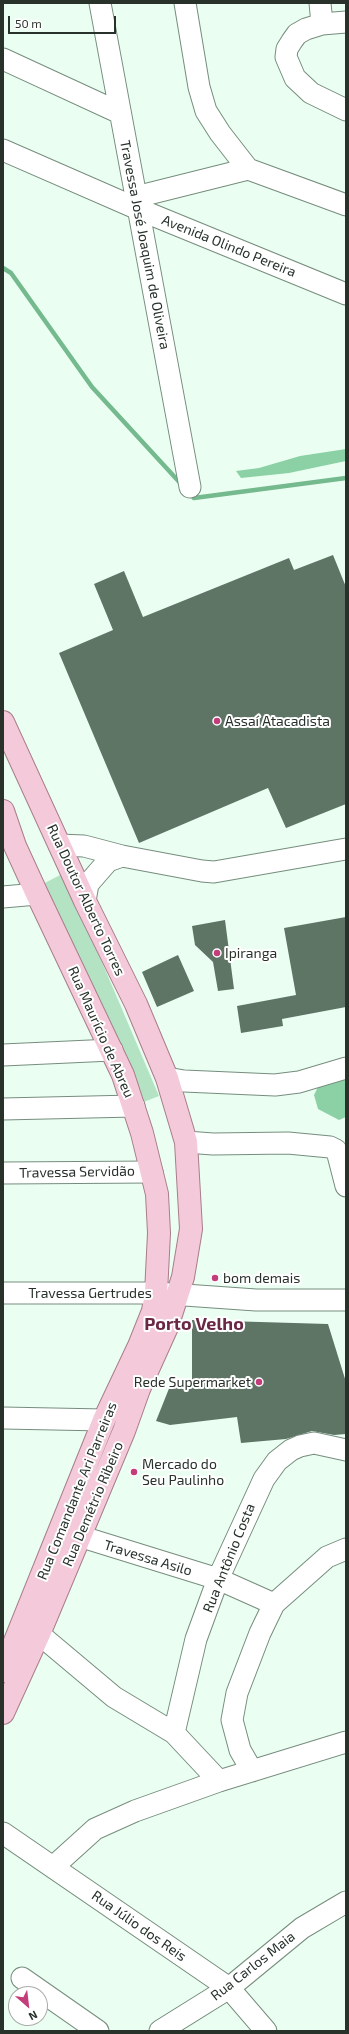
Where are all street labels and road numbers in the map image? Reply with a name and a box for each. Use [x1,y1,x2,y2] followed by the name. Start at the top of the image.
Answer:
[116,139,174,351] street label: Travessa José Joaquim de Oliveira
[159,211,299,281] street label: Avenida Olindo Pereira
[43,822,129,978] street label: Rua Doutor Alberto Torres
[64,964,138,1100] street label: Rua Maurício de Abreu
[19,1163,135,1181] street label: Travessa Servidão
[28,1285,152,1301] street label: Travessa Gertrudes
[34,1400,120,1582] street label: Rua Comandante Ari Parreiras
[59,1439,127,1569] street label: Rua Demétrio Ribeiro
[199,1501,259,1615] street label: Rua Antônio Costa
[102,1537,194,1579] street label: Travessa Asilo
[88,1887,190,1965] street label: Rua Júlio dos Reis
[208,1928,298,2004] street label: Rua Carlos Maia

